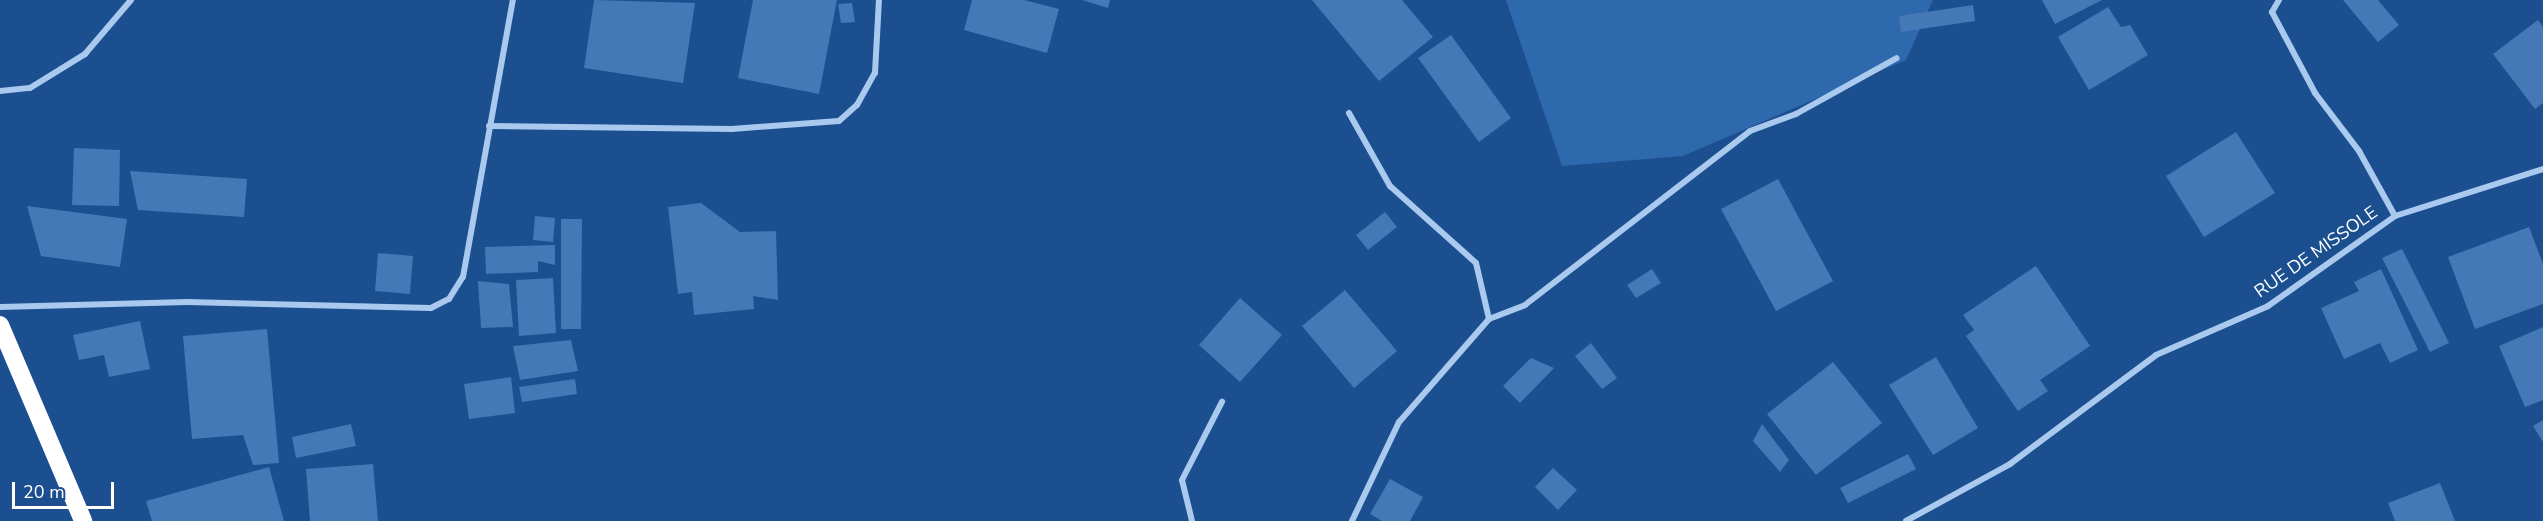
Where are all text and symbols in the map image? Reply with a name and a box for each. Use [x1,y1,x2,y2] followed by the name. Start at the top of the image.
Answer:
[2250,202,2382,302] street label: RUE DE MISSOLE
[15,470,117,508] scale bar
[23,480,65,504] text: 20 m

